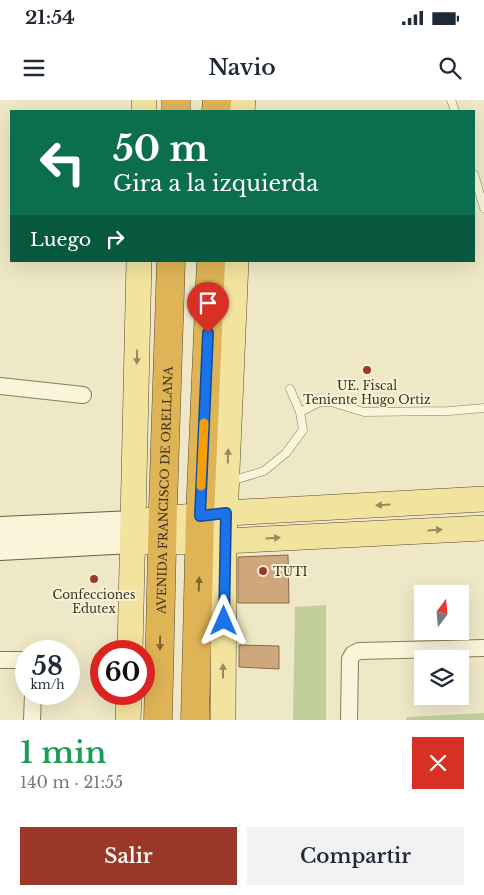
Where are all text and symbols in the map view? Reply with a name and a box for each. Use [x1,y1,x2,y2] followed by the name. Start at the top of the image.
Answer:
[25,6,75,29] text: 21:54
[20,54,48,82] icon: menu
[208,54,276,81] text: Navio
[436,54,464,82] icon: search
[113,127,208,170] text: 50 m
[30,130,95,195] icon: left
[113,170,318,197] text: Gira a la izquierda
[101,225,129,253] icon: right
[30,228,91,251] text: Luego
[187,282,229,333] pin
[194,289,222,317] icon: arrive
[133,349,141,365] one-way arrow
[361,364,373,376] marker: UE. Fiscal Teniente Hugo Ortiz
[153,365,175,615] street label: AVENIDA FRANCISCO DE ORELLANA
[303,378,431,407] place label: UE. Fiscal Teniente Hugo Ortiz
[224,448,232,464] one-way arrow
[375,501,391,509] one-way arrow
[427,526,443,534] one-way arrow
[265,534,281,542] one-way arrow
[273,564,308,579] place label: TUTI
[257,565,269,577] marker: TUTI
[88,573,100,585] marker: Confecciones Edutex
[195,576,203,592] one-way arrow
[414,585,469,640] north arrow
[414,585,469,705] map controls
[53,587,135,616] place label: Confecciones Edutex
[197,594,249,646] position arrow
[156,636,164,652] one-way arrow
[90,640,155,705] speed limit sign: 60
[414,650,469,705] button: layers
[32,651,63,682] text: 58
[219,663,227,679] one-way arrow
[30,677,65,692] text: km/h
[20,734,106,771] text: 1 min
[412,737,464,789] button: close
[20,772,123,792] text: 140 m · 21:55
[20,827,237,885] button: Salir
[247,827,464,885] button: Compartir

